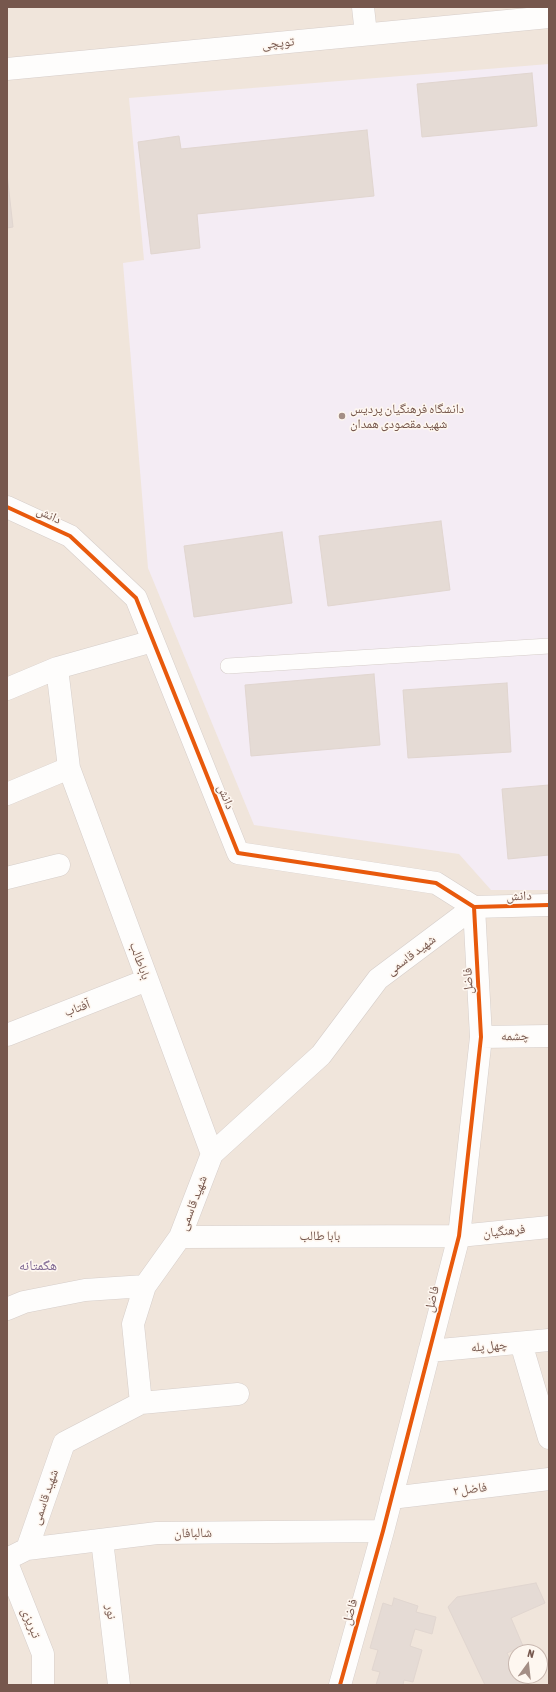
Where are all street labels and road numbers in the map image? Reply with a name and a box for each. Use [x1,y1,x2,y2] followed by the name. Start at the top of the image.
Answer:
[261,34,295,52] street label: توپچی
[34,503,64,527] street label: دانش
[214,782,238,812] street label: دانش
[506,888,532,904] street label: دانش
[383,931,439,979] street label: شهید قاسمی
[126,940,154,982] street label: باباطالب
[460,967,476,995] street label: فاضل
[62,996,92,1020] street label: آفتاب
[501,1028,529,1044] street label: چشمه
[175,1173,211,1233] street label: شهید قاسمی
[482,1221,526,1241] street label: فرهنگیان
[300,1228,340,1244] street label: بابا طالب
[421,1284,443,1314] street label: فاضل
[470,1337,508,1355] street label: چهل پله
[28,1467,62,1527] street label: شهید قاسمی
[452,1479,488,1499] street label: فاضل ۲
[174,1525,212,1541] street label: شالبافان
[339,1597,361,1627] street label: فاضل
[102,1604,120,1620] street label: نور
[18,1606,44,1640] street label: تبریزی

